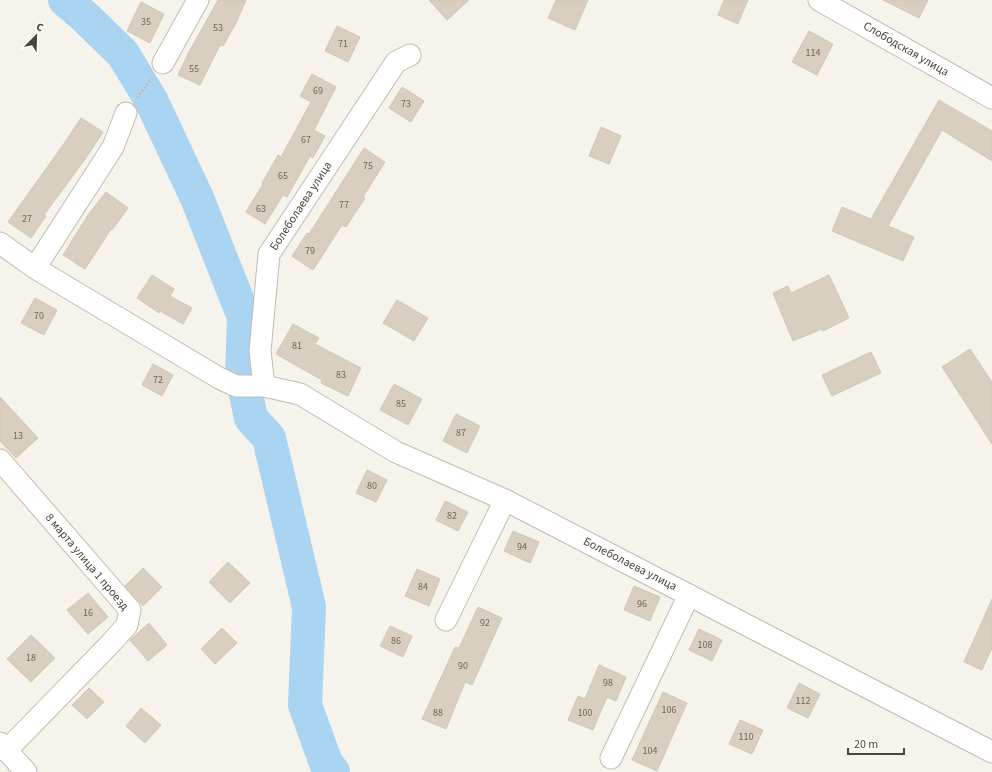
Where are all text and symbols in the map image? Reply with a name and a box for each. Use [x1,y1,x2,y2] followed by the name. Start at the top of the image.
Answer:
[141,15,151,29] house number: 35
[16,16,56,56] north arrow
[860,18,952,80] street label: Слободская улица
[34,19,46,36] text: С
[213,21,223,35] house number: 53
[338,37,348,51] house number: 71
[806,46,820,60] house number: 114
[189,62,199,76] house number: 55
[313,84,323,98] house number: 69
[401,97,411,111] house number: 73
[301,133,311,147] house number: 67
[266,158,336,254] street label: Болеболаева улица
[363,159,373,173] house number: 75
[278,169,288,183] house number: 65
[339,198,349,212] house number: 77
[256,202,266,216] house number: 63
[22,212,32,226] house number: 27
[305,244,315,258] house number: 79
[34,309,44,323] house number: 70
[292,339,302,353] house number: 81
[336,368,346,382] house number: 83
[153,373,163,387] house number: 72
[396,397,406,411] house number: 85
[456,426,466,440] house number: 87
[13,429,23,443] house number: 13
[367,479,377,493] house number: 80
[447,509,457,523] house number: 82
[41,510,133,615] street label: 8 марта улица 1 проезд
[580,533,680,595] street label: Болеболаева улица
[517,540,527,554] house number: 94
[418,580,428,594] house number: 84
[637,597,647,611] house number: 96
[83,606,93,620] house number: 16
[480,616,490,630] house number: 92
[391,634,401,648] house number: 86
[698,638,712,652] house number: 108
[26,651,36,665] house number: 18
[458,659,468,673] house number: 90
[603,676,613,690] house number: 98
[796,694,810,708] house number: 112
[662,703,676,717] house number: 106
[433,706,443,720] house number: 88
[578,706,592,720] house number: 100
[739,730,753,744] house number: 110
[848,730,904,756] scale bar
[854,736,878,753] text: 20 m
[643,744,657,758] house number: 104

